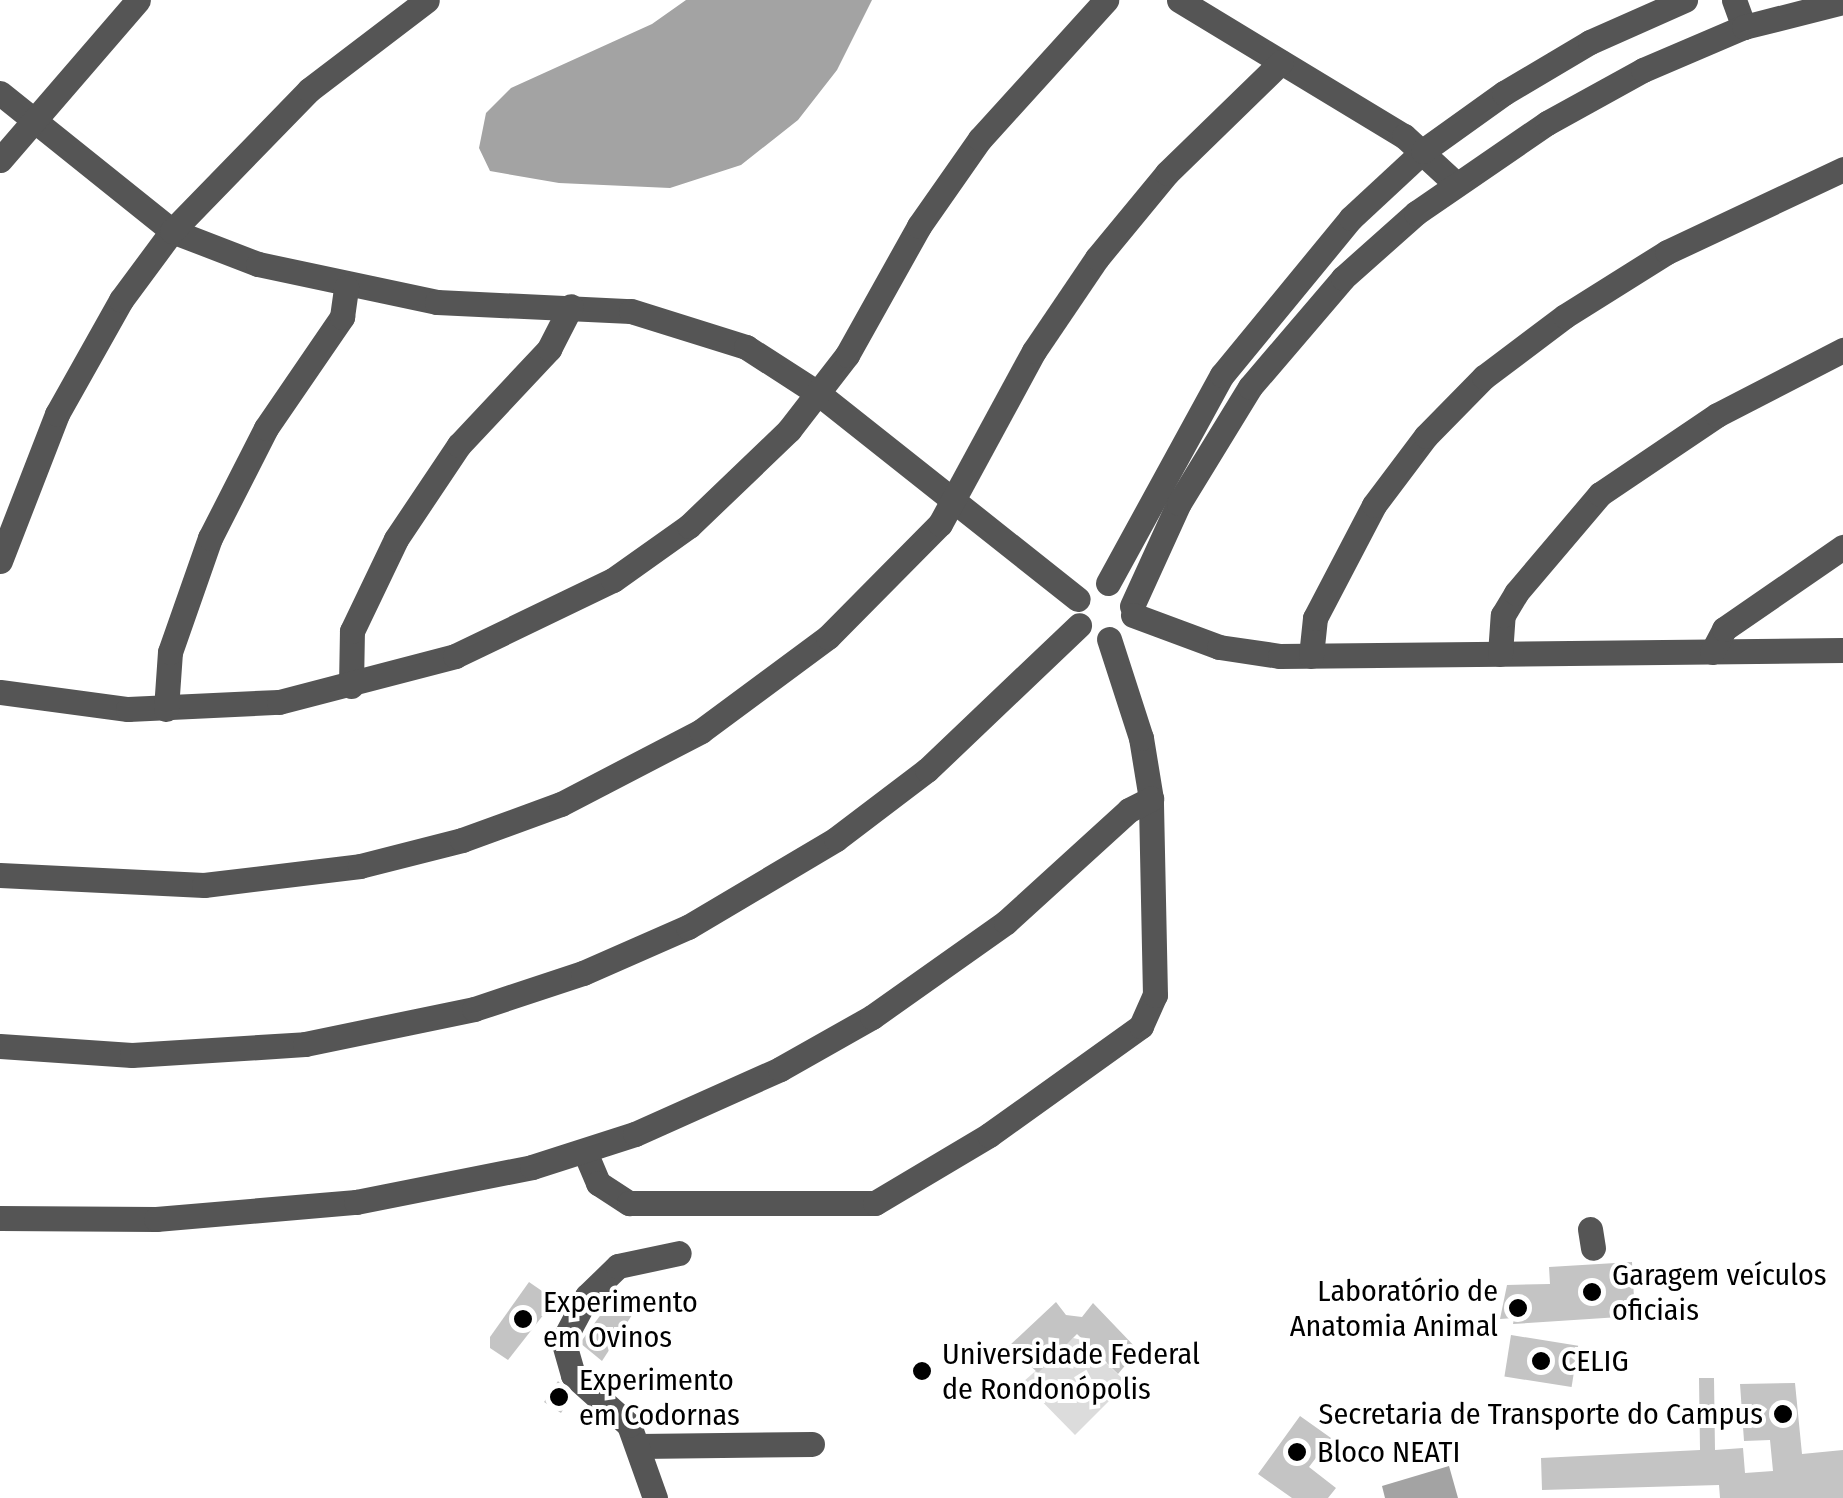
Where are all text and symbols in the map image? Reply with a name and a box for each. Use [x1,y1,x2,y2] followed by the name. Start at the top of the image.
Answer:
[1612,1257,1827,1328] place label: Garagem veículos oficiais
[1290,1273,1498,1344] place label: Laboratório de Anatomia Animal
[1581,1281,1603,1303] marker: Garagem veículos oficiais
[543,1284,698,1354] place label: Experimento em Ovinos
[1507,1297,1529,1319] marker: Laboratório de Anatomia Animal
[512,1308,534,1330] marker: Experimento em Ovinos
[942,1336,1200,1406] place label: Universidade Federal de Rondonópolis
[1561,1343,1629,1379] place label: CELIG
[1530,1350,1552,1372] marker: CELIG
[911,1360,933,1382] marker: Universidade Federal de Rondonópolis
[579,1362,740,1432] place label: Experimento em Codornas
[548,1386,570,1408] marker: Experimento em Codornas
[1319,1396,1763,1432] place label: Secretaria de Transporte do Campus
[1772,1403,1794,1425] marker: Secretaria de Transporte do Campus
[1317,1434,1460,1470] place label: Bloco NEATI
[1286,1441,1308,1463] marker: Bloco NEATI

